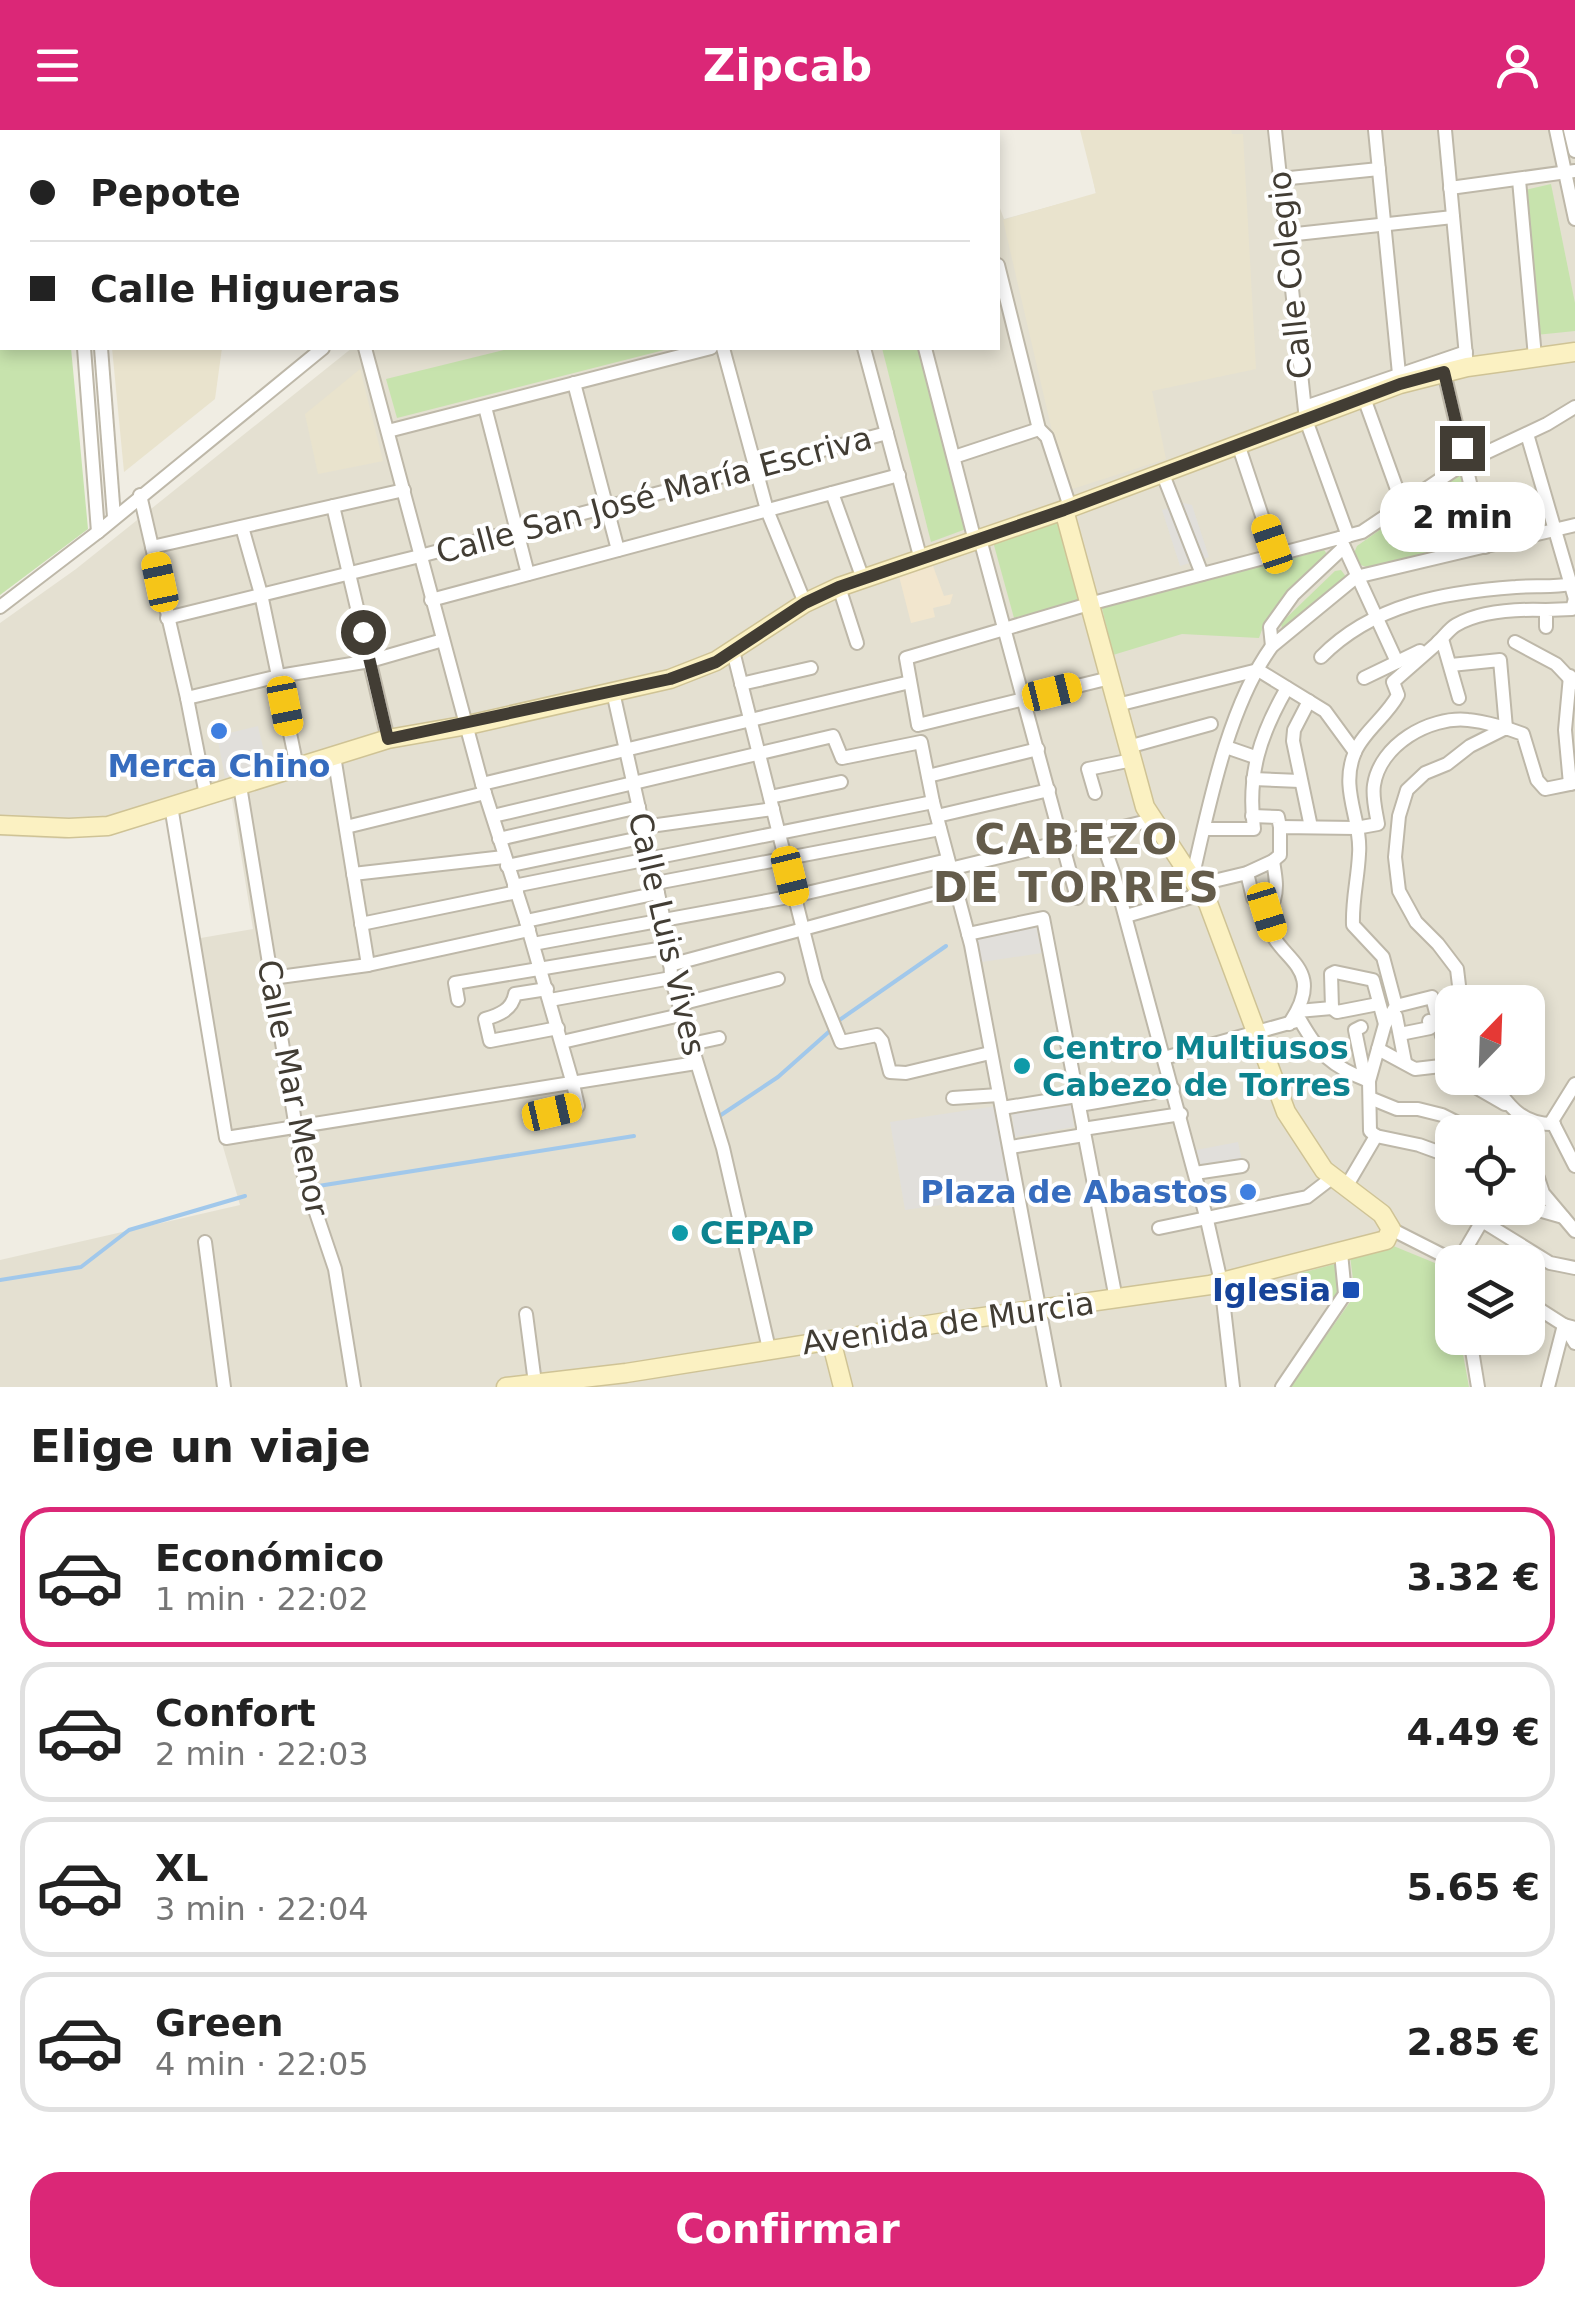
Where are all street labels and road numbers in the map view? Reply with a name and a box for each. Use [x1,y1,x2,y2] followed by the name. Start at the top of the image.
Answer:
[1260,169,1320,381] street label: Calle Colegio
[432,418,876,572] street label: Calle San José María Escriva
[621,809,713,1059] street label: Calle Luis Vives
[250,957,337,1220] street label: Calle Mar Menor
[800,1284,1096,1362] street label: Avenida de Murcia

